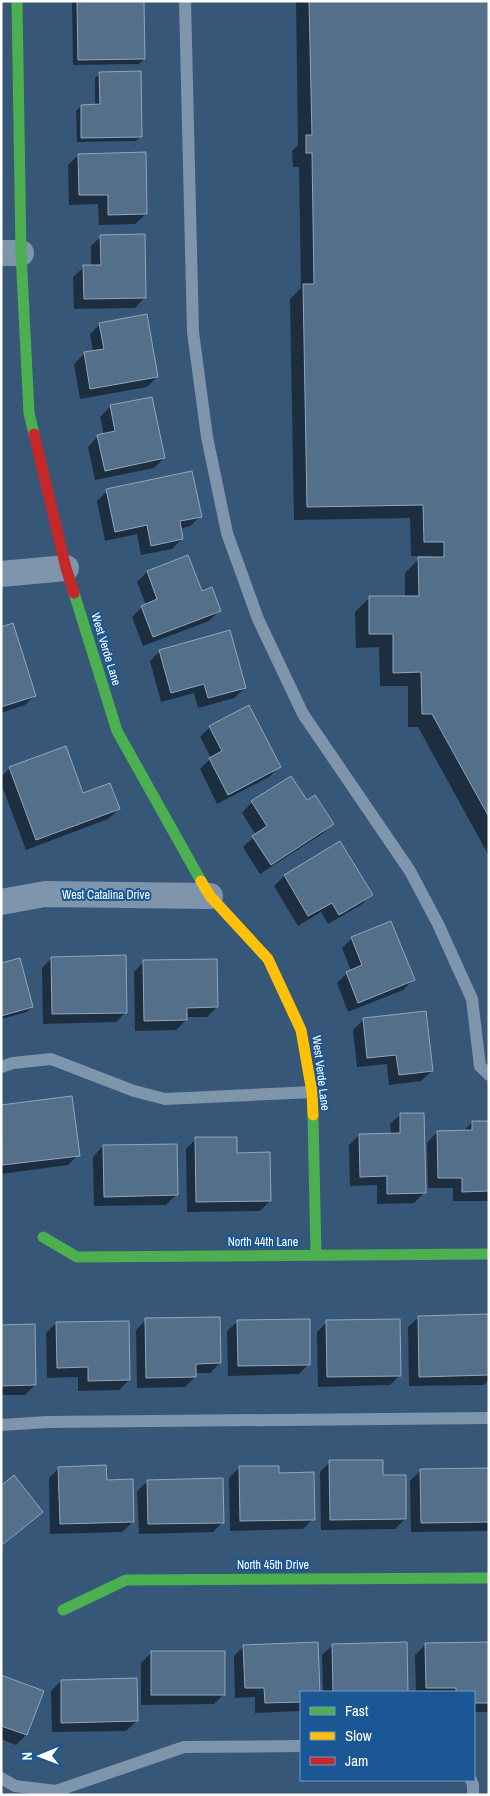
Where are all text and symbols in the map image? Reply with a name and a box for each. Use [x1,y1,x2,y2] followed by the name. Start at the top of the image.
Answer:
[87,611,125,687] street label: West Verde Lane
[62,887,150,903] street label: West Catalina Drive
[308,1035,334,1111] street label: West Verde Lane
[228,1234,298,1250] street label: North 44th Lane
[237,1557,309,1573] street label: North 45th Drive
[300,1691,475,1781] legend
[345,1700,369,1721] text: Fast
[345,1725,372,1746] text: Slow
[15,1731,65,1781] north arrow
[345,1750,368,1771] text: Jam
[18,1752,36,1761] text: N

